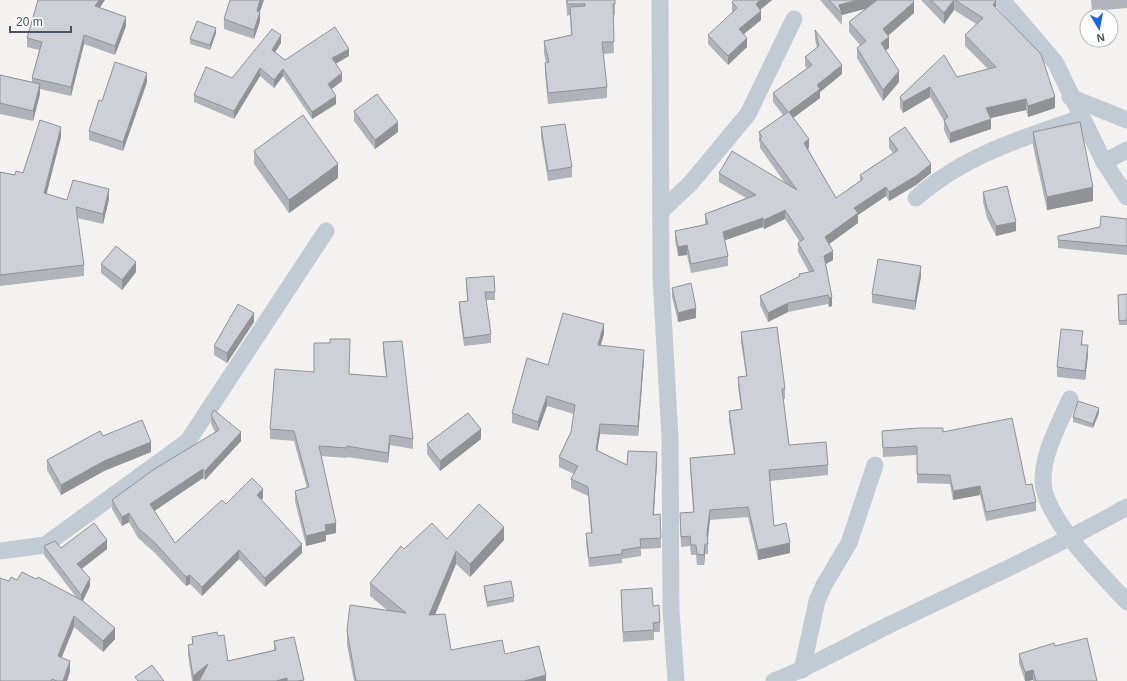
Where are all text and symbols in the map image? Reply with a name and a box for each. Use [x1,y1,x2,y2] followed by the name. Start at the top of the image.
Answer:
[10,8,71,34] scale bar
[1079,8,1119,48] north arrow
[16,15,43,29] text: 20 m
[1096,31,1106,44] text: N

